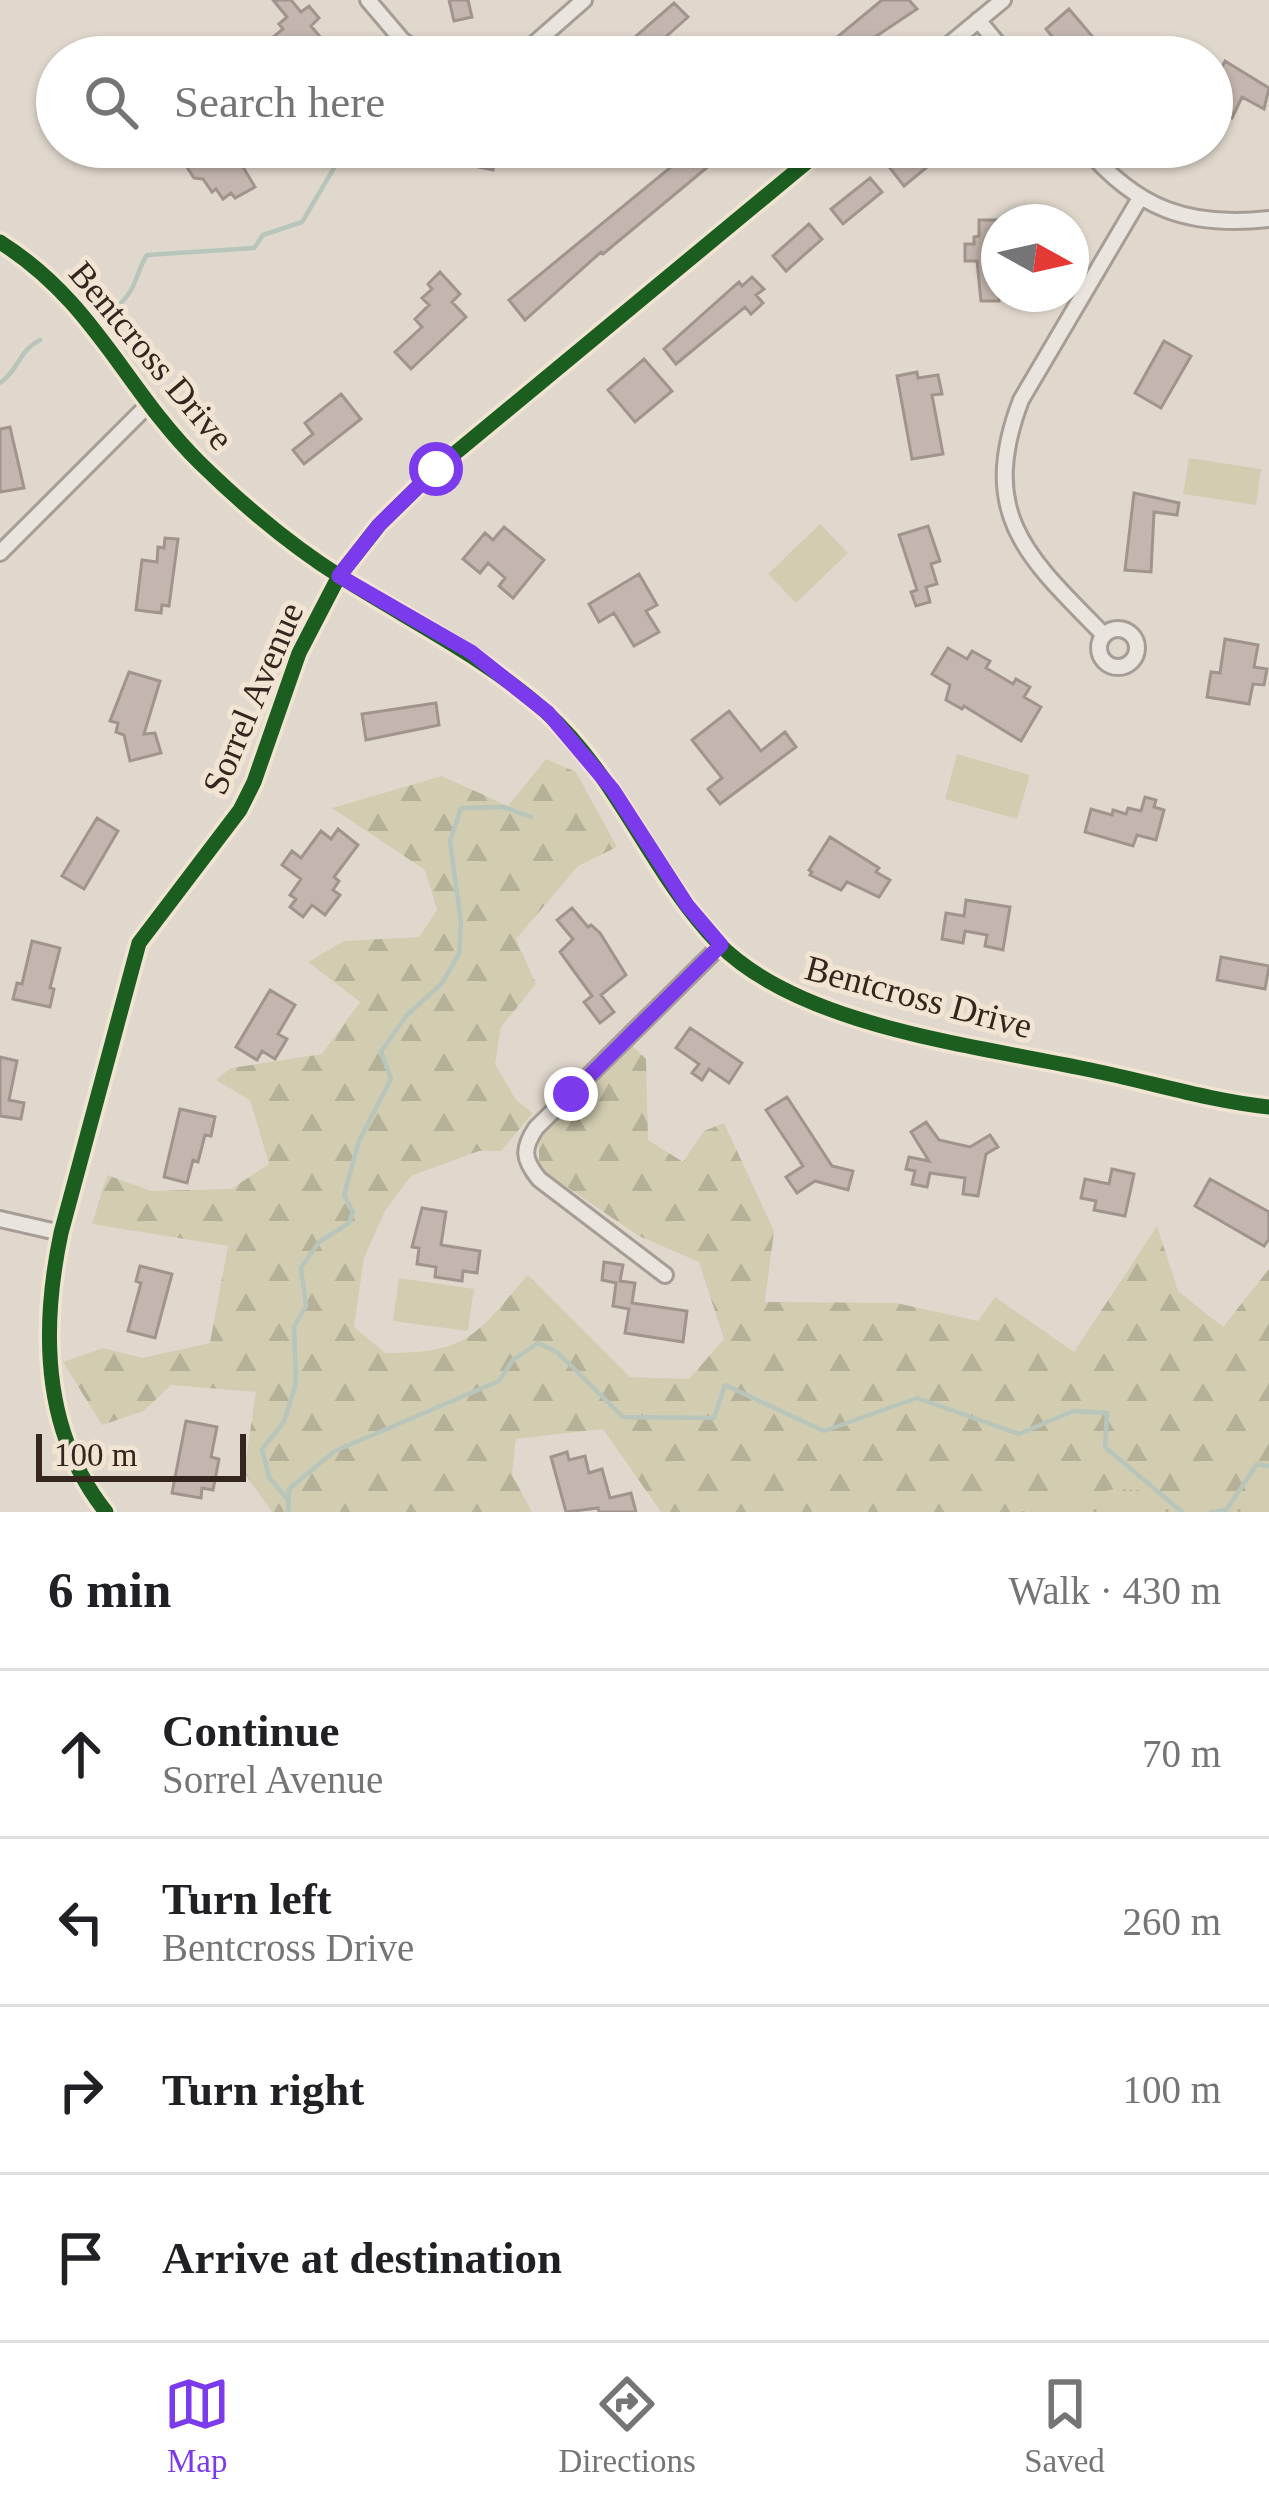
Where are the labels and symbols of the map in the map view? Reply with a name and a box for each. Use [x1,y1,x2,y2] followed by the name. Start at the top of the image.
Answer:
[981,204,1089,312] north arrow
[61,254,241,458] street label: Bentcross Drive
[409,442,463,496] route start
[195,597,311,800] street label: Sorrel Avenue
[801,948,1036,1046] street label: Bentcross Drive
[544,1067,598,1121] route end
[36,1428,246,1481] scale bar

